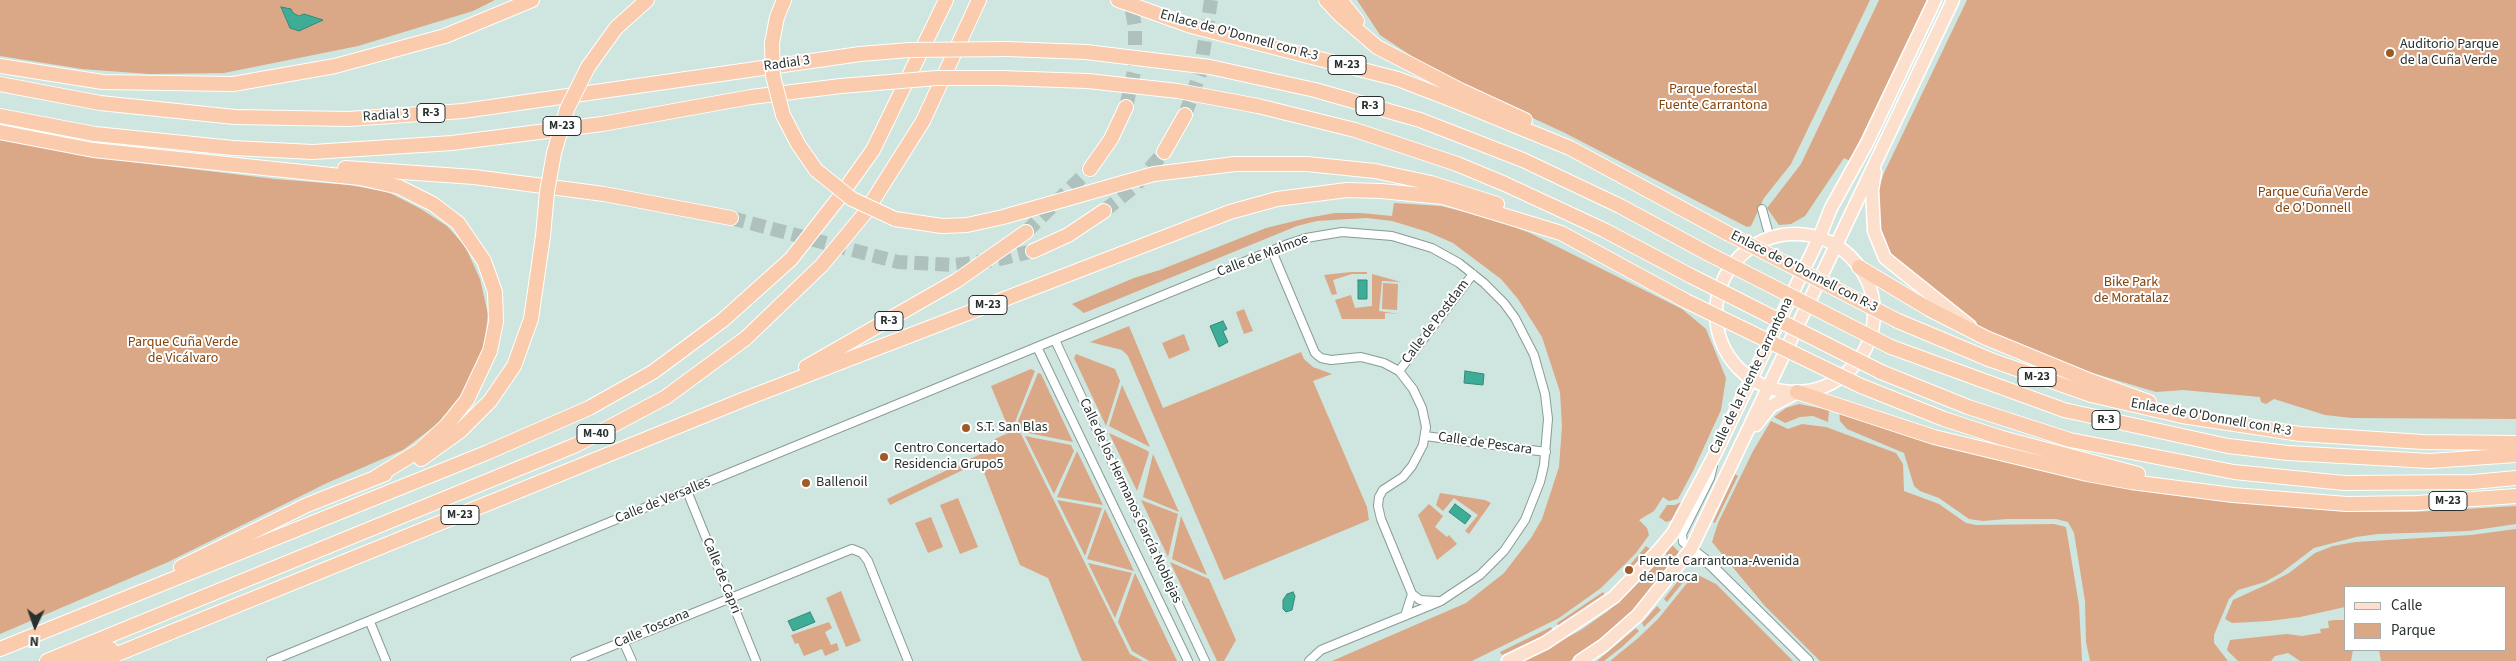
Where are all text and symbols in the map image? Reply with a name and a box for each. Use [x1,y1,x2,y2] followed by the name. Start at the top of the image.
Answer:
[1158,7,1320,65] street label: Enlace de O'Donnell con R-3
[2400,37,2499,70] place label: Auditorio Parque de la Cuña Verde
[2384,47,2396,59] marker: Auditorio Parque de la Cuña Verde
[763,52,811,76] street label: Radial 3
[1328,56,1366,74] road number: M-23
[1658,82,1768,114] park label: Parque forestal Fuente Carrantona
[1356,96,1384,115] road number: R-3
[417,104,445,122] road number: R-3
[362,106,410,126] street label: Radial 3
[543,116,581,136] road number: M-23
[2258,185,2368,218] park label: Parque Cuña Verde de O'Donnell
[1727,227,1881,317] street label: Enlace de O'Donnell con R-3
[1215,231,1311,281] street label: Calle de Malmoe
[2094,275,2168,308] park label: Bike Park de Moratalaz
[1399,277,1473,367] street label: Calle de Postdam
[1707,295,1797,457] street label: Calle de la Fuente Carrantona
[969,296,1007,314] road number: M-23
[875,312,903,331] road number: R-3
[128,335,238,368] park label: Parque Cuña Verde de Vicálvaro
[2018,368,2056,387] road number: M-23
[1075,396,1185,606] street label: Calle de los Hermanos García Noblejas
[2129,396,2293,440] street label: Enlace de O'Donnell con R-3
[2092,410,2120,430] road number: R-3
[976,420,1048,436] place label: S.T. San Blas
[960,422,972,434] marker: S.T. San Blas
[577,424,615,444] road number: M-40
[1437,429,1533,459] street label: Calle de Pescara
[894,441,1004,474] place label: Centro Concertado Residencia Grupo5
[878,451,890,463] marker: Centro Concertado Residencia Grupo5
[613,474,713,528] street label: Calle de Versalles
[816,475,868,491] place label: Ballenoil
[800,477,812,489] marker: Ballenoil
[2429,492,2467,511] road number: M-23
[441,506,479,524] road number: M-23
[698,536,744,616] street label: Calle de Capri
[1639,554,1799,586] place label: Fuente Carrantona-Avenida de Daroca
[1623,564,1635,576] marker: Fuente Carrantona-Avenida de Daroca
[2344,586,2506,651] legend
[2391,595,2422,616] text: Calle
[10,601,60,651] north arrow
[612,606,692,652] street label: Calle Toscana
[2391,620,2435,641] text: Parque
[29,631,39,651] text: N

